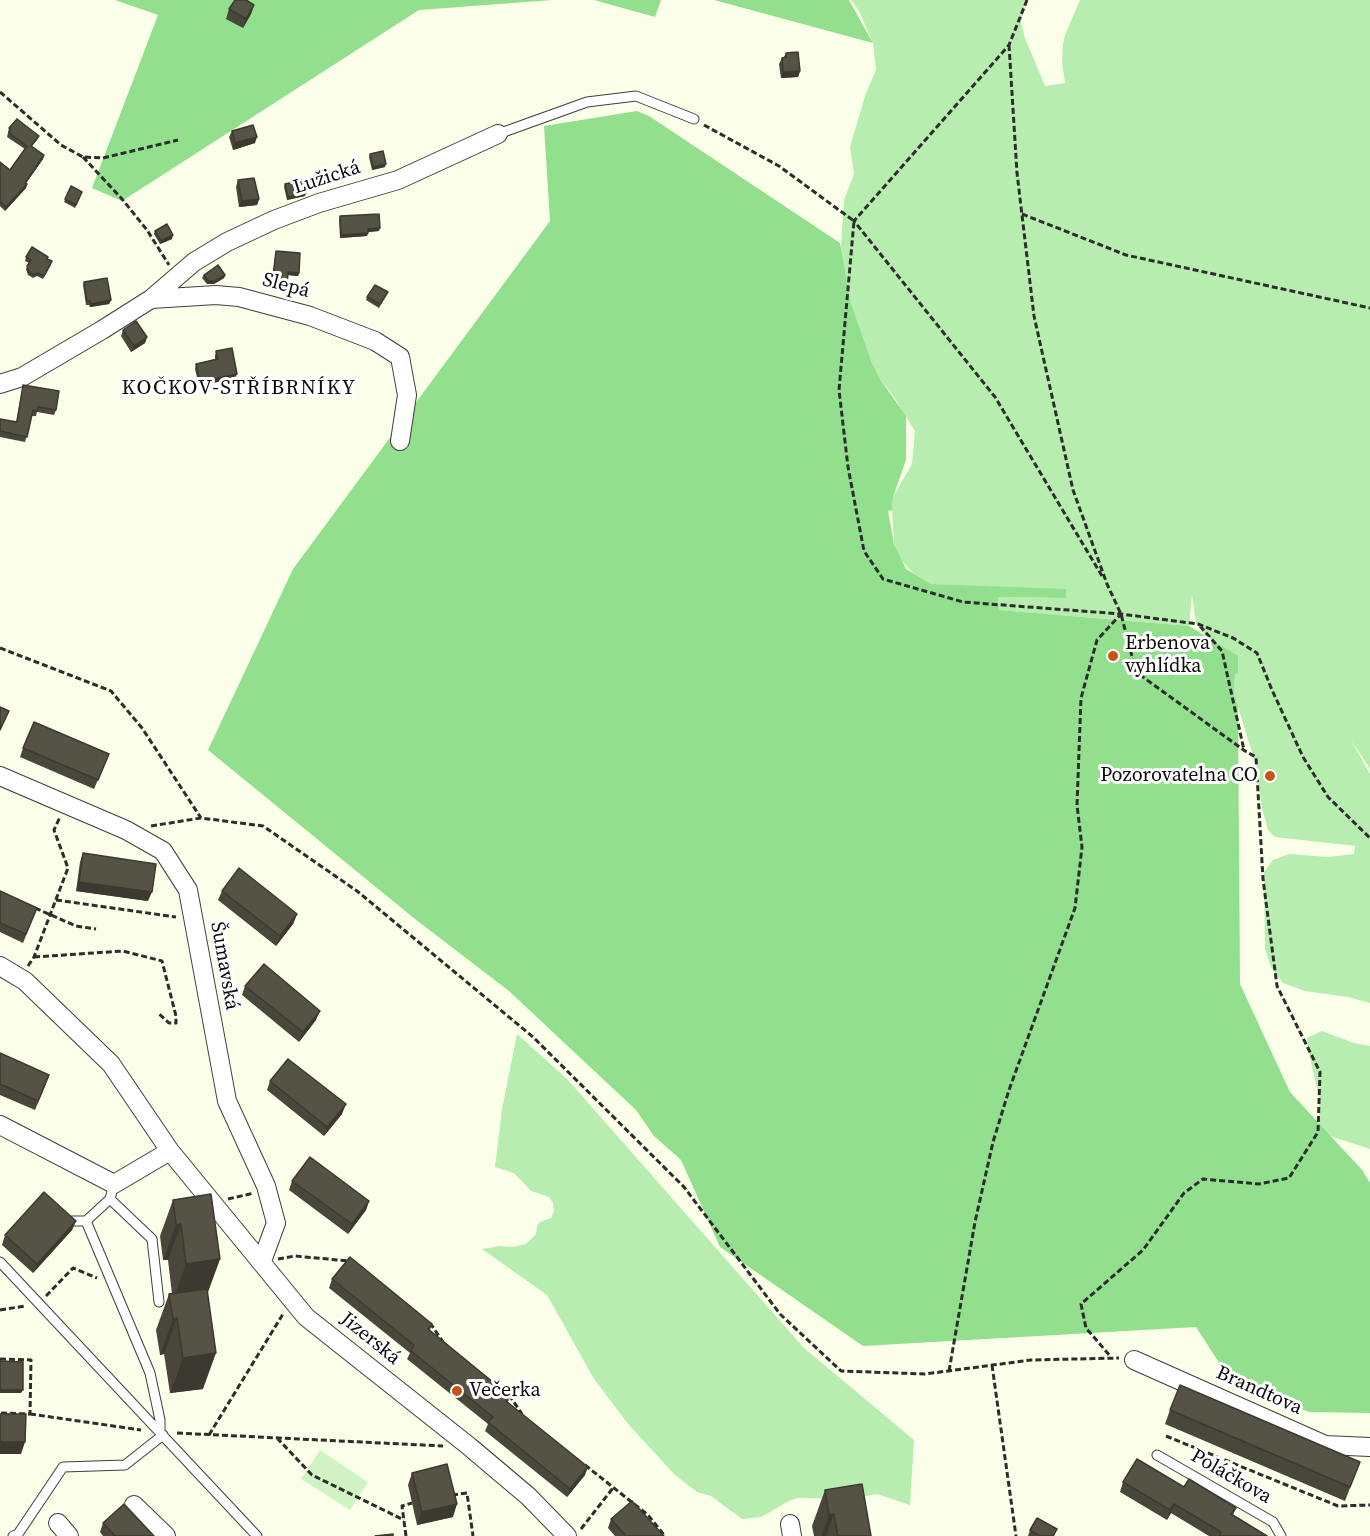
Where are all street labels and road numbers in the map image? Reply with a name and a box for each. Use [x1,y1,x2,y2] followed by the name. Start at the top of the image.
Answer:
[291,156,363,200] street label: Lužická
[260,268,312,304] street label: Slepá
[204,920,244,1012] street label: Šumavská
[335,1308,405,1370] street label: Jizerská
[1212,1361,1306,1421] street label: Brandtova
[1186,1444,1276,1510] street label: Poláčkova

